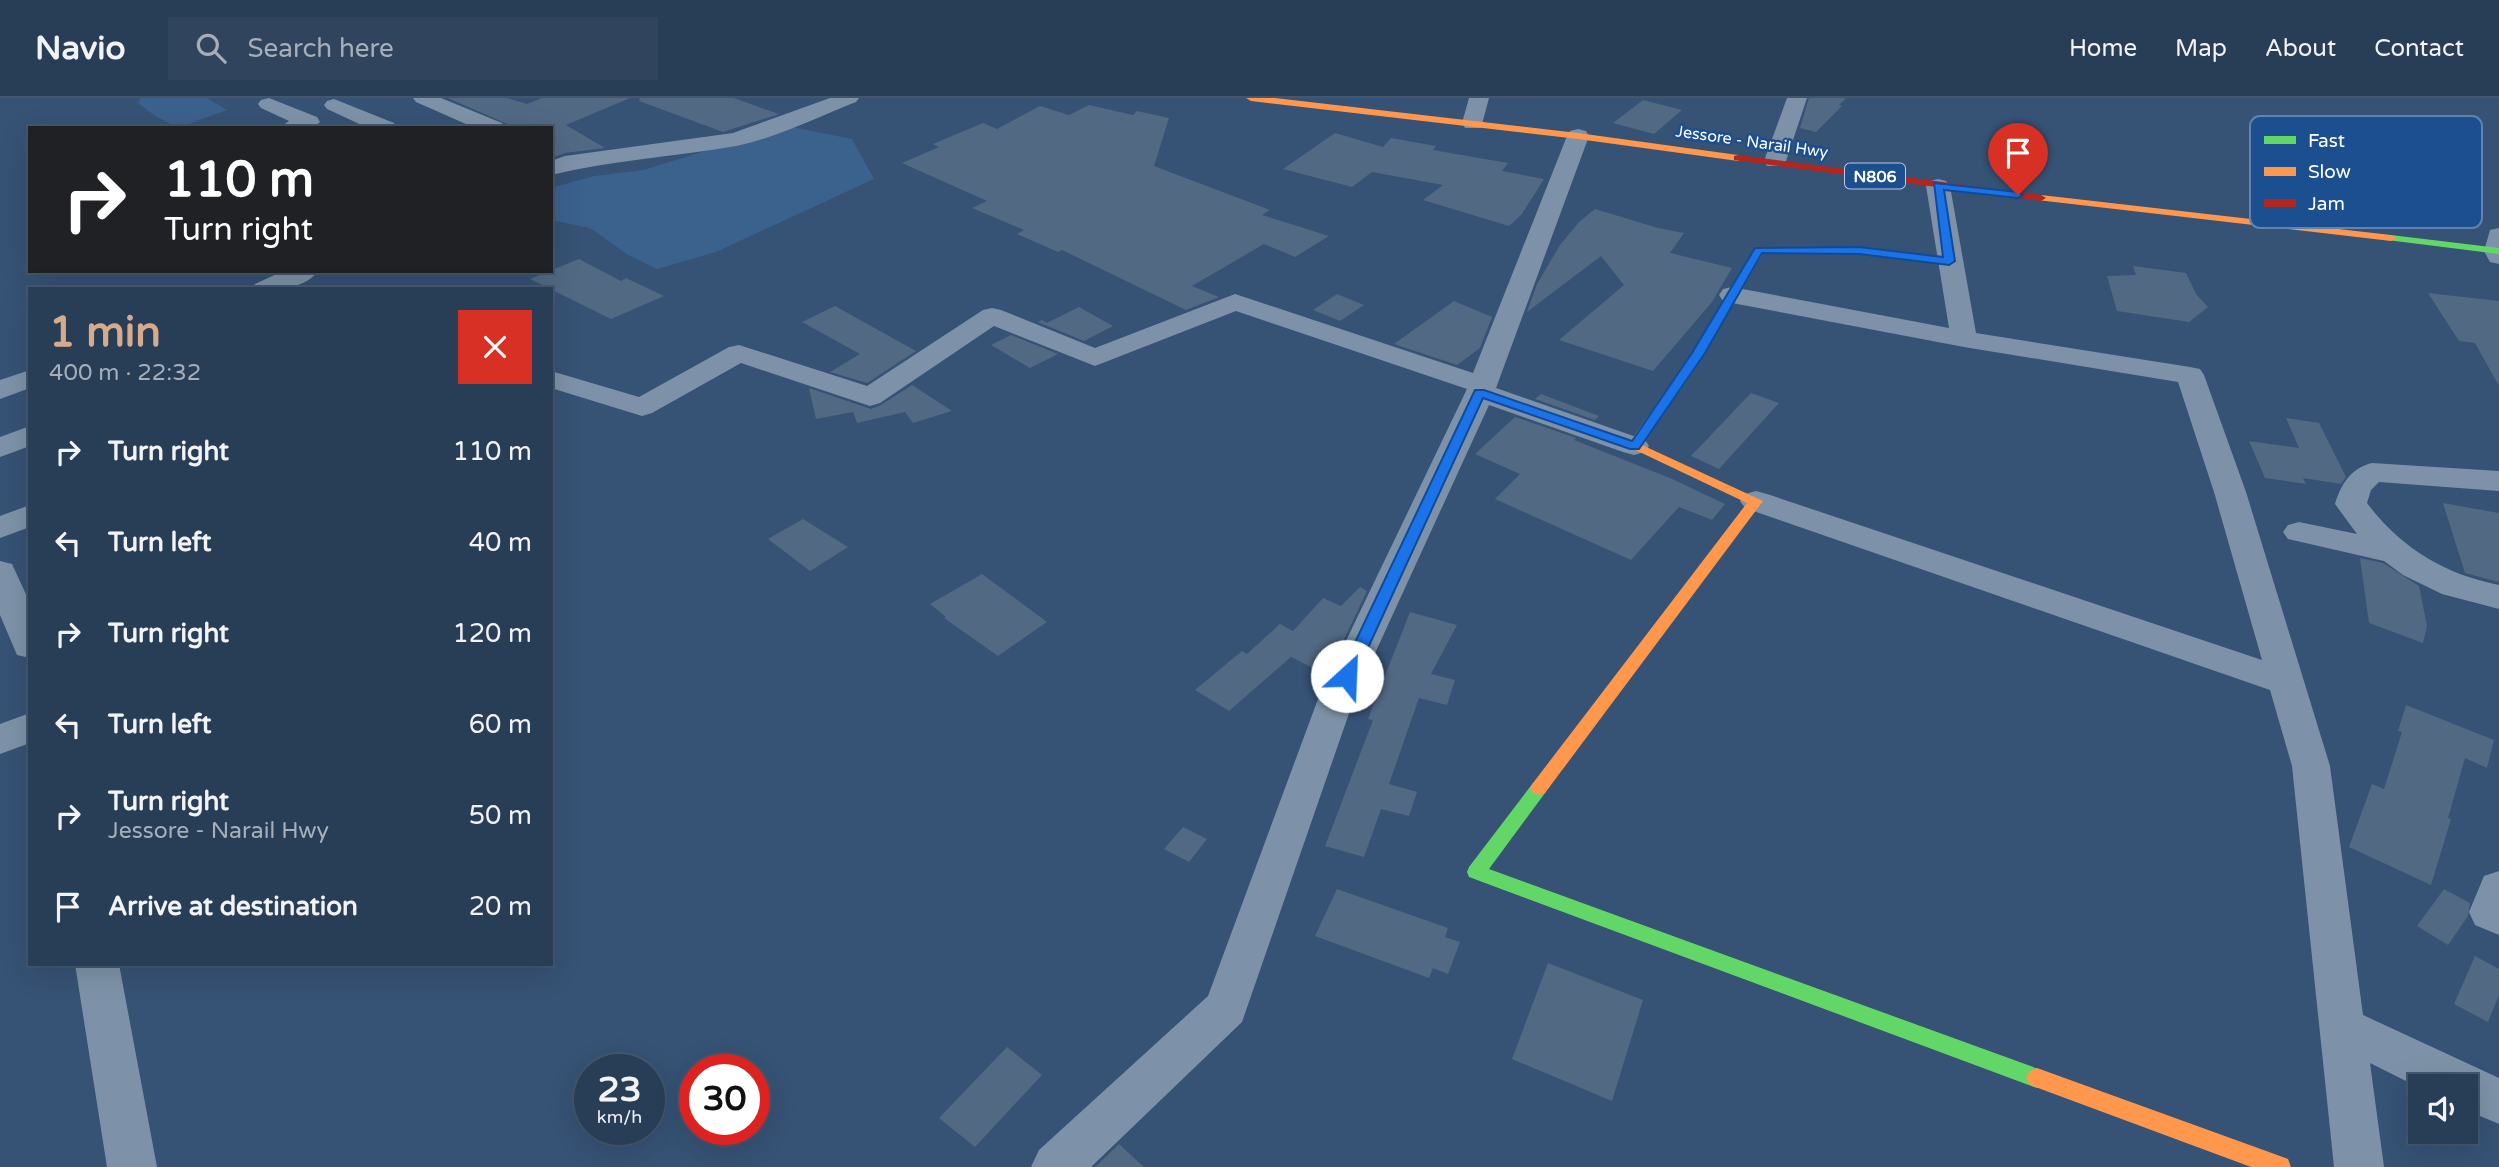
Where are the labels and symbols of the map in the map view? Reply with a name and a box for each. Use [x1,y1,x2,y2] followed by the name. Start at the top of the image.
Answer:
[2250,116,2482,228] legend
[1674,121,1830,163] street label: Jessore - Narail Hwy
[1988,123,2048,195] pin
[2308,130,2345,152] text: Fast
[2308,161,2351,183] text: Slow
[1845,164,1905,188] road number: N806
[2308,193,2345,215] text: Jam
[1310,639,1384,713] position arrow
[679,1054,770,1145] speed limit sign: 30

